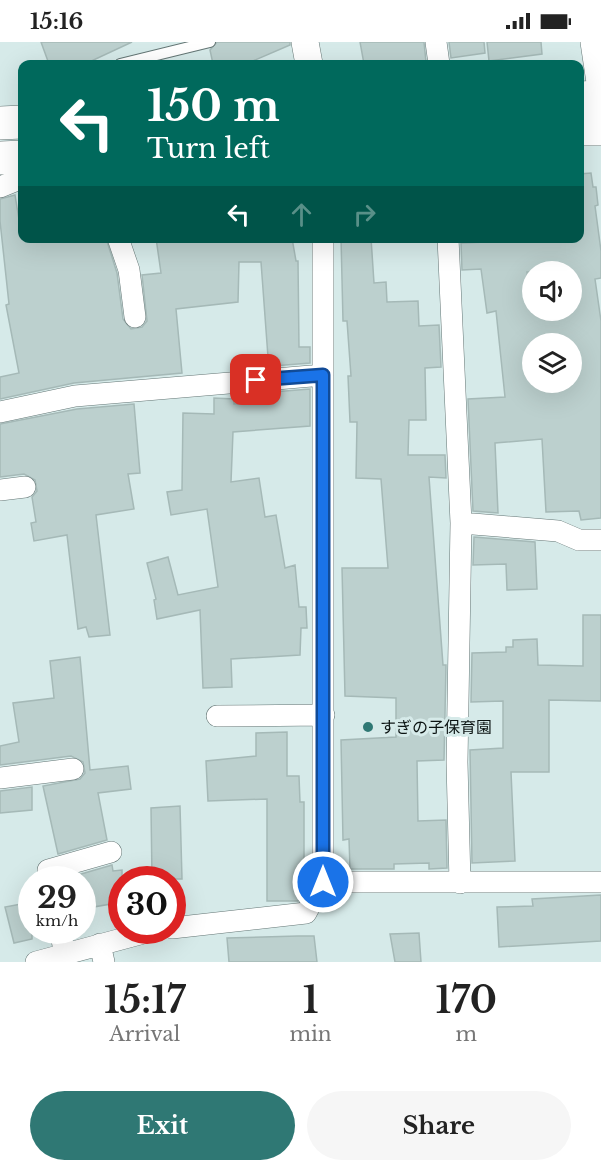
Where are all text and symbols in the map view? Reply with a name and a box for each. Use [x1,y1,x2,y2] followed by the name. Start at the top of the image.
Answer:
[30,8,83,35] text: 15:16
[147,80,280,132] text: 150 m
[48,84,126,162] icon: left
[147,132,270,165] text: Turn left
[222,198,255,231] icon: left
[285,198,318,231] icon: ahead
[348,198,381,231] icon: right
[522,261,582,393] map controls
[522,261,582,321] button: sound
[522,333,582,393] button: layers
[230,354,281,405] pin
[239,363,272,396] icon: arrive
[380,717,492,737] place label: すぎの子保育園
[361,720,375,734] marker: すぎの子保育園
[291,850,355,914] position arrow
[108,866,186,944] speed limit sign: 30
[37,879,77,916] text: 29
[36,911,78,930] text: km/h
[104,978,186,1023] text: 15:17
[303,978,318,1023] text: 1
[436,978,497,1023] text: 170
[109,1022,180,1046] text: Arrival
[290,1022,332,1046] text: min
[456,1022,477,1046] text: m
[30,1091,295,1160] button: Exit
[307,1091,571,1160] button: Share

